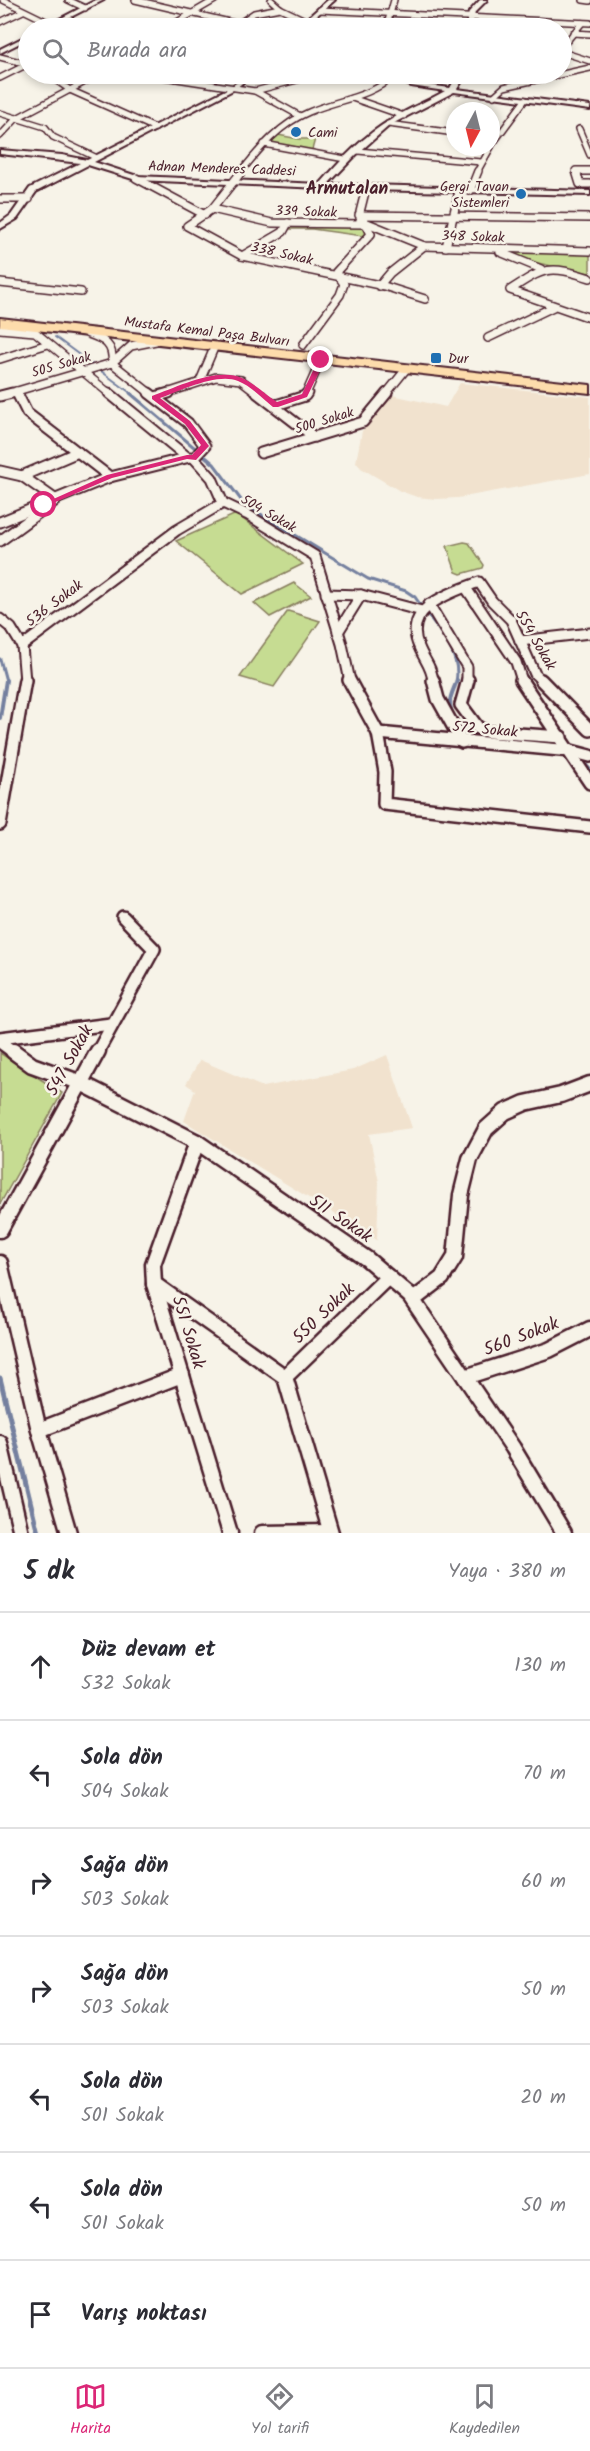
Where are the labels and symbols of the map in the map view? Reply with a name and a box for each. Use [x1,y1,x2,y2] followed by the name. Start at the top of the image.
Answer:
[446,102,500,156] north arrow
[308,122,338,144] place label: Cami
[289,125,303,139] marker: Cami
[148,155,297,183] street label: Adnan Menderes Caddesi
[306,175,388,204] district label: Armutalan
[440,176,510,214] place label: Gergi Tavan Sistemleri
[514,187,528,201] marker: Gergi Tavan Sistemleri
[275,200,338,224] street label: 339 Sokak
[441,225,505,249] street label: 348 Sokak
[248,236,316,272] street label: 338 Sokak
[123,311,291,353] street label: Mustafa Kemal Paşa Bulvarı
[29,346,94,384] street label: 505 Sokak
[307,346,333,372] route end
[448,348,470,370] place label: Dur
[429,351,443,365] marker: Dur
[292,401,357,440] street label: 500 Sokak
[236,489,301,539] street label: 504 Sokak
[30,491,56,517] route start
[21,574,89,633] street label: 536 Sokak
[508,606,563,676] street label: 554 Sokak
[451,715,520,745] street label: 572 Sokak
[39,1019,102,1102] street label: 547 Sokak
[303,1187,378,1251] street label: 511 Sokak
[286,1276,363,1352] street label: 550 Sokak
[163,1292,213,1373] street label: 551 Sokak
[479,1310,564,1365] street label: 560 Sokak

